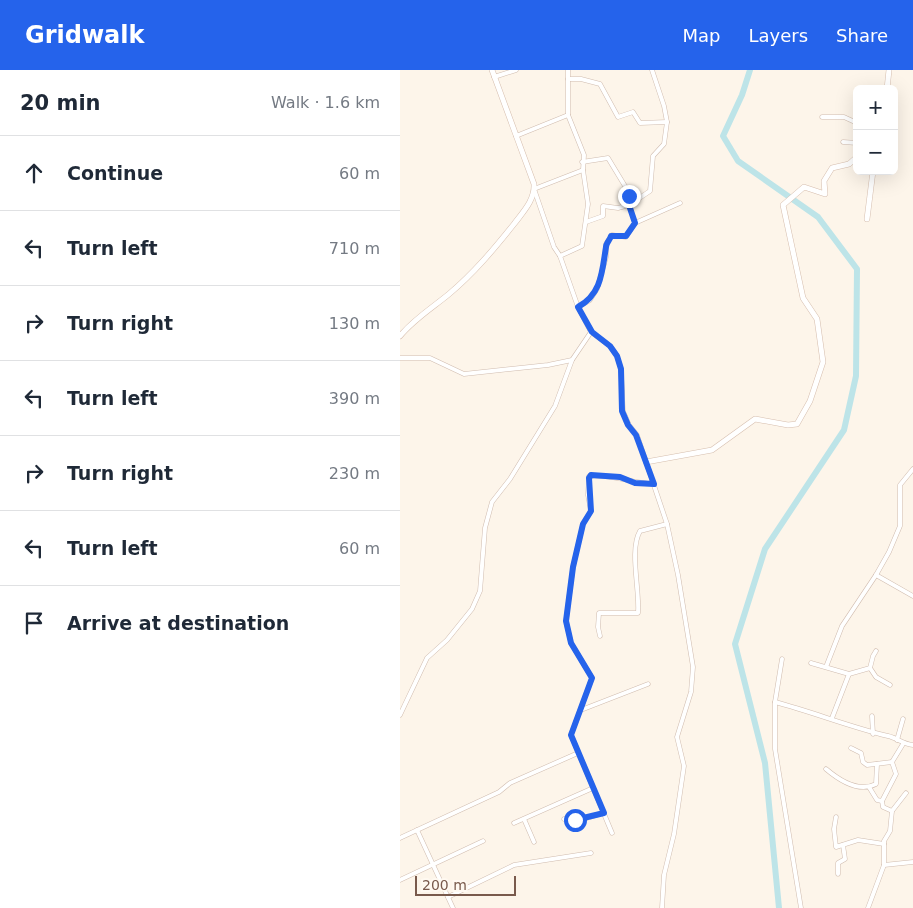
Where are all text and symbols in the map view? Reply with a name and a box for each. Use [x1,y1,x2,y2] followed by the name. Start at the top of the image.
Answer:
[25,21,145,49] text: Gridwalk
[682,25,720,46] text: Map
[748,25,808,46] text: Layers
[836,25,888,46] text: Share
[853,85,898,175] map controls
[853,85,898,130] button: +
[20,91,101,115] text: 20 min
[271,93,380,112] text: Walk · 1.6 km
[853,130,898,175] button: −
[20,159,48,187] icon: ahead
[67,162,163,184] text: Continue
[339,164,380,183] text: 60 m
[618,185,641,208] route end
[20,234,48,262] icon: left
[67,237,158,259] text: Turn left
[329,239,380,258] text: 710 m
[20,309,48,337] icon: right
[67,312,173,334] text: Turn right
[329,314,380,333] text: 130 m
[20,384,48,412] icon: left
[67,387,158,409] text: Turn left
[329,389,380,408] text: 390 m
[20,459,48,487] icon: right
[67,462,173,484] text: Turn right
[329,464,380,483] text: 230 m
[20,534,48,562] icon: left
[67,537,158,559] text: Turn left
[339,539,380,558] text: 60 m
[20,609,48,637] icon: arrive
[67,612,289,634] text: Arrive at destination
[564,809,587,832] route start
[415,873,516,896] scale bar
[422,877,467,893] text: 200 m

